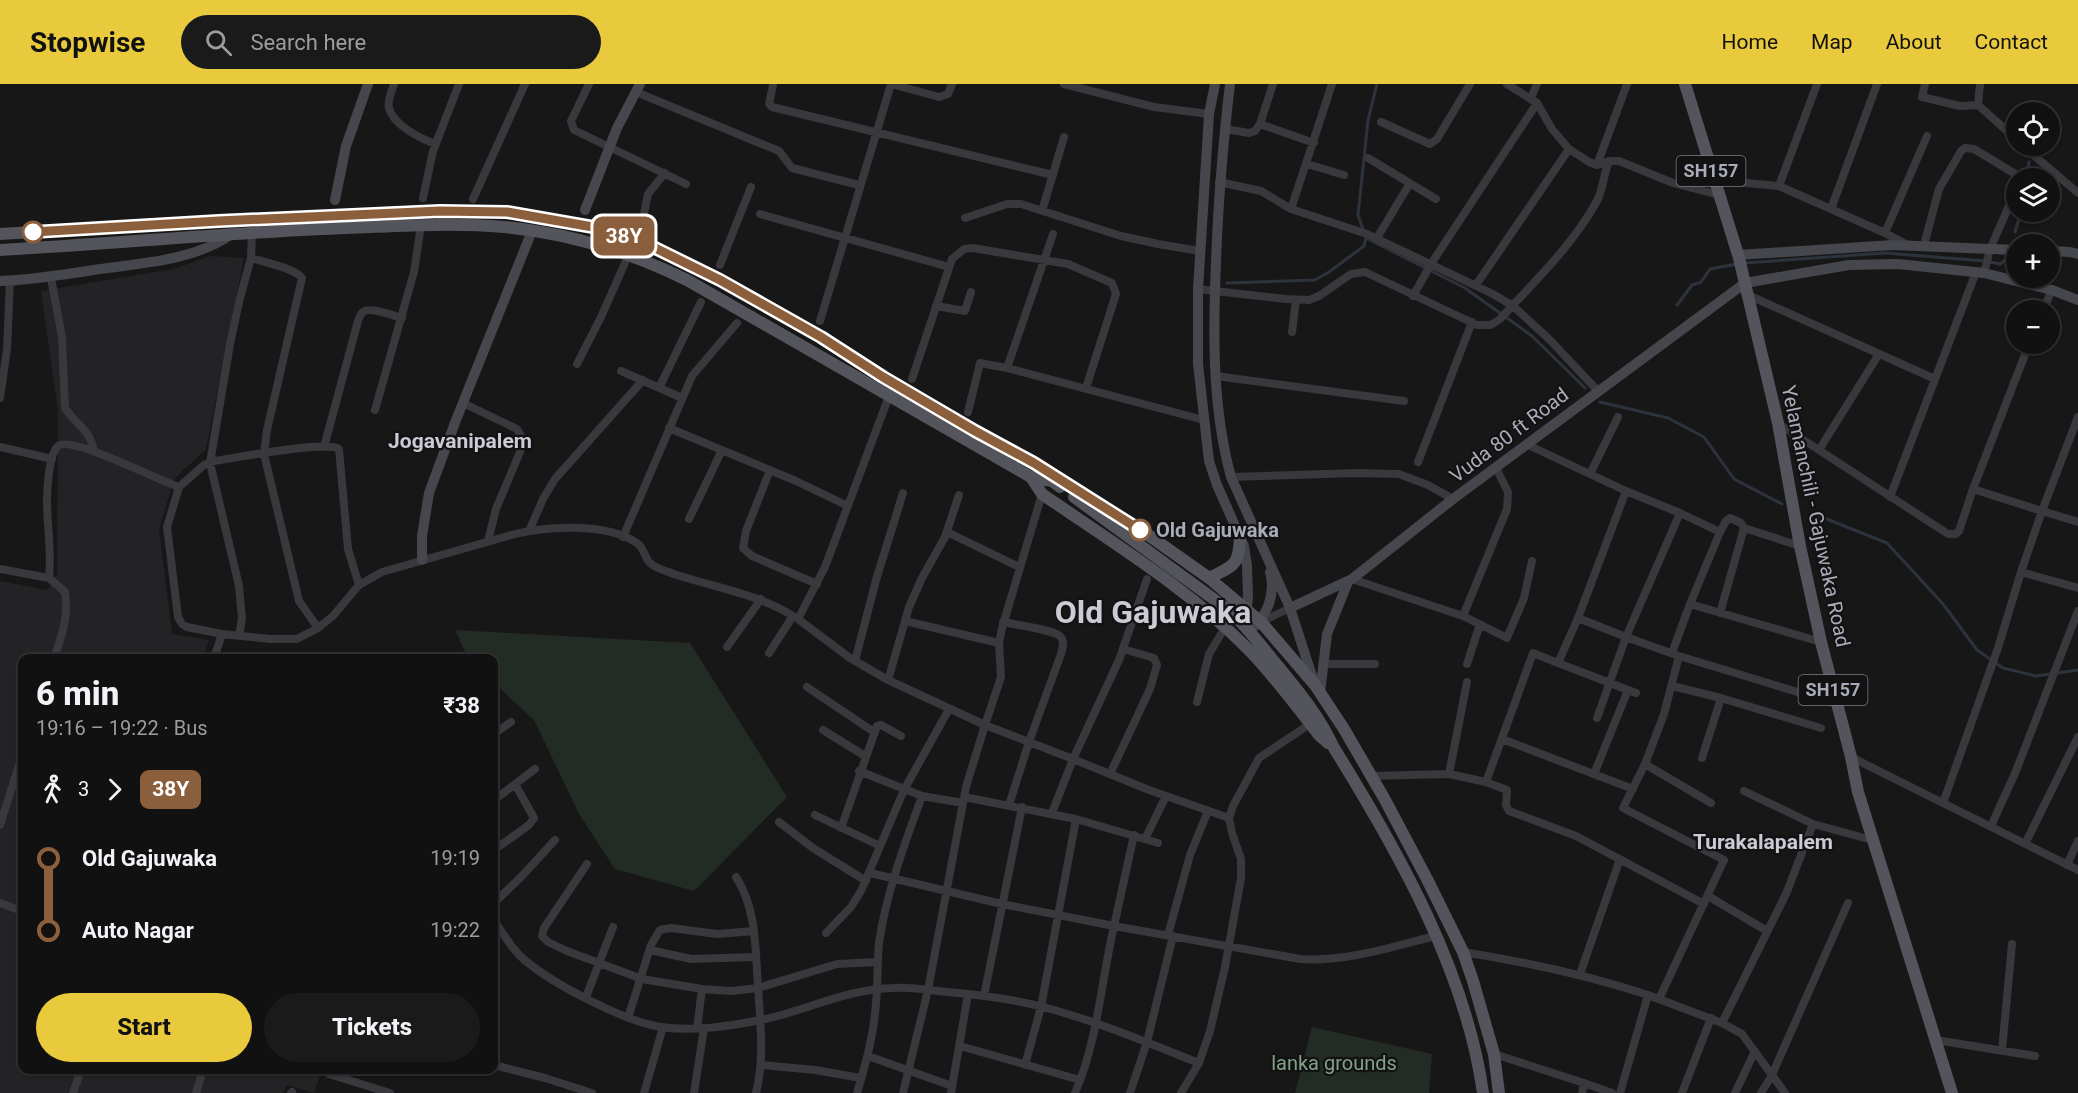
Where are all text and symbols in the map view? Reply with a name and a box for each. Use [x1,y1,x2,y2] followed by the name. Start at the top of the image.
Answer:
[181,15,601,69] search box
[30,26,145,59] text: Stopwise
[202,26,235,59] icon: search
[250,30,366,55] text: Search here
[1722,30,1778,54] text: Home
[1811,30,1853,54] text: Map
[1886,30,1942,54] text: About
[1975,30,2048,54] text: Contact
[2006,102,2060,354] map controls
[2006,102,2060,156] button: locate
[1676,156,1746,186] road number: SH157
[2006,168,2060,222] button: layers
[590,216,658,256] line badge: 38Y
[22,221,44,243] unlabelled marker
[605,224,643,248] text: 38Y
[2006,234,2060,288] button: +
[2006,300,2060,354] button: −
[1445,383,1573,487] street label: Vuda 80 ft Road
[1777,383,1855,649] street label: Yelamanchili - Gajuwaka Road
[388,429,532,453] district label: Jogavanipalem
[1156,518,1279,542] place label: Old Gajuwaka
[1129,519,1151,541] marker: Old Gajuwaka
[1055,593,1251,631] district label: Old Gajuwaka
[36,674,119,713] text: 6 min
[1798,675,1868,705] road number: SH157
[443,693,480,718] text: ₹38
[36,716,208,740] text: 19:16 – 19:22 · Bus
[36,773,69,806] icon: walk
[98,773,131,806] icon: forward
[78,777,89,801] text: 3
[152,777,189,801] text: 38Y
[1693,830,1833,854] district label: Turakalapalem
[82,846,217,871] text: Old Gajuwaka
[430,846,480,870] text: 19:19
[82,918,194,943] text: Auto Nagar
[430,918,480,942] text: 19:22
[36,993,252,1062] button: Start
[264,993,480,1062] button: Tickets
[1271,1051,1397,1075] park label: lanka grounds

